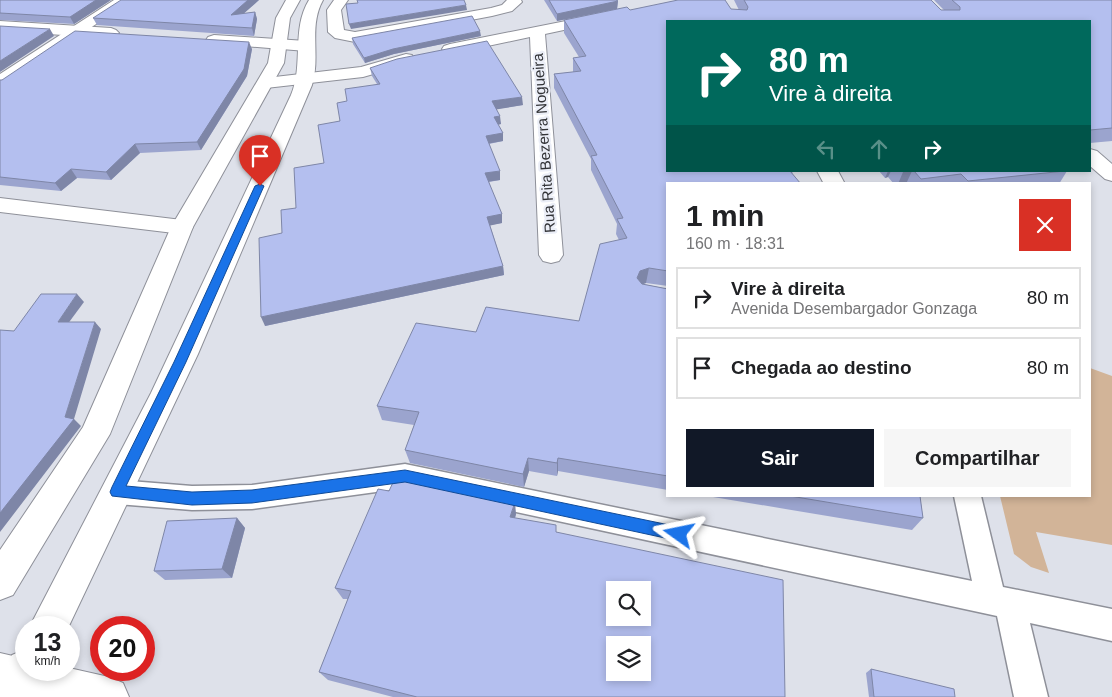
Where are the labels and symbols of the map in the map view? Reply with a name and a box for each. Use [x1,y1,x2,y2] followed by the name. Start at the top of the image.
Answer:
[529,52,558,233] street label: Rua Rita Bezerra Nogueira
[239,135,281,186] pin
[652,507,704,559] position arrow
[90,616,155,681] speed limit sign: 20

